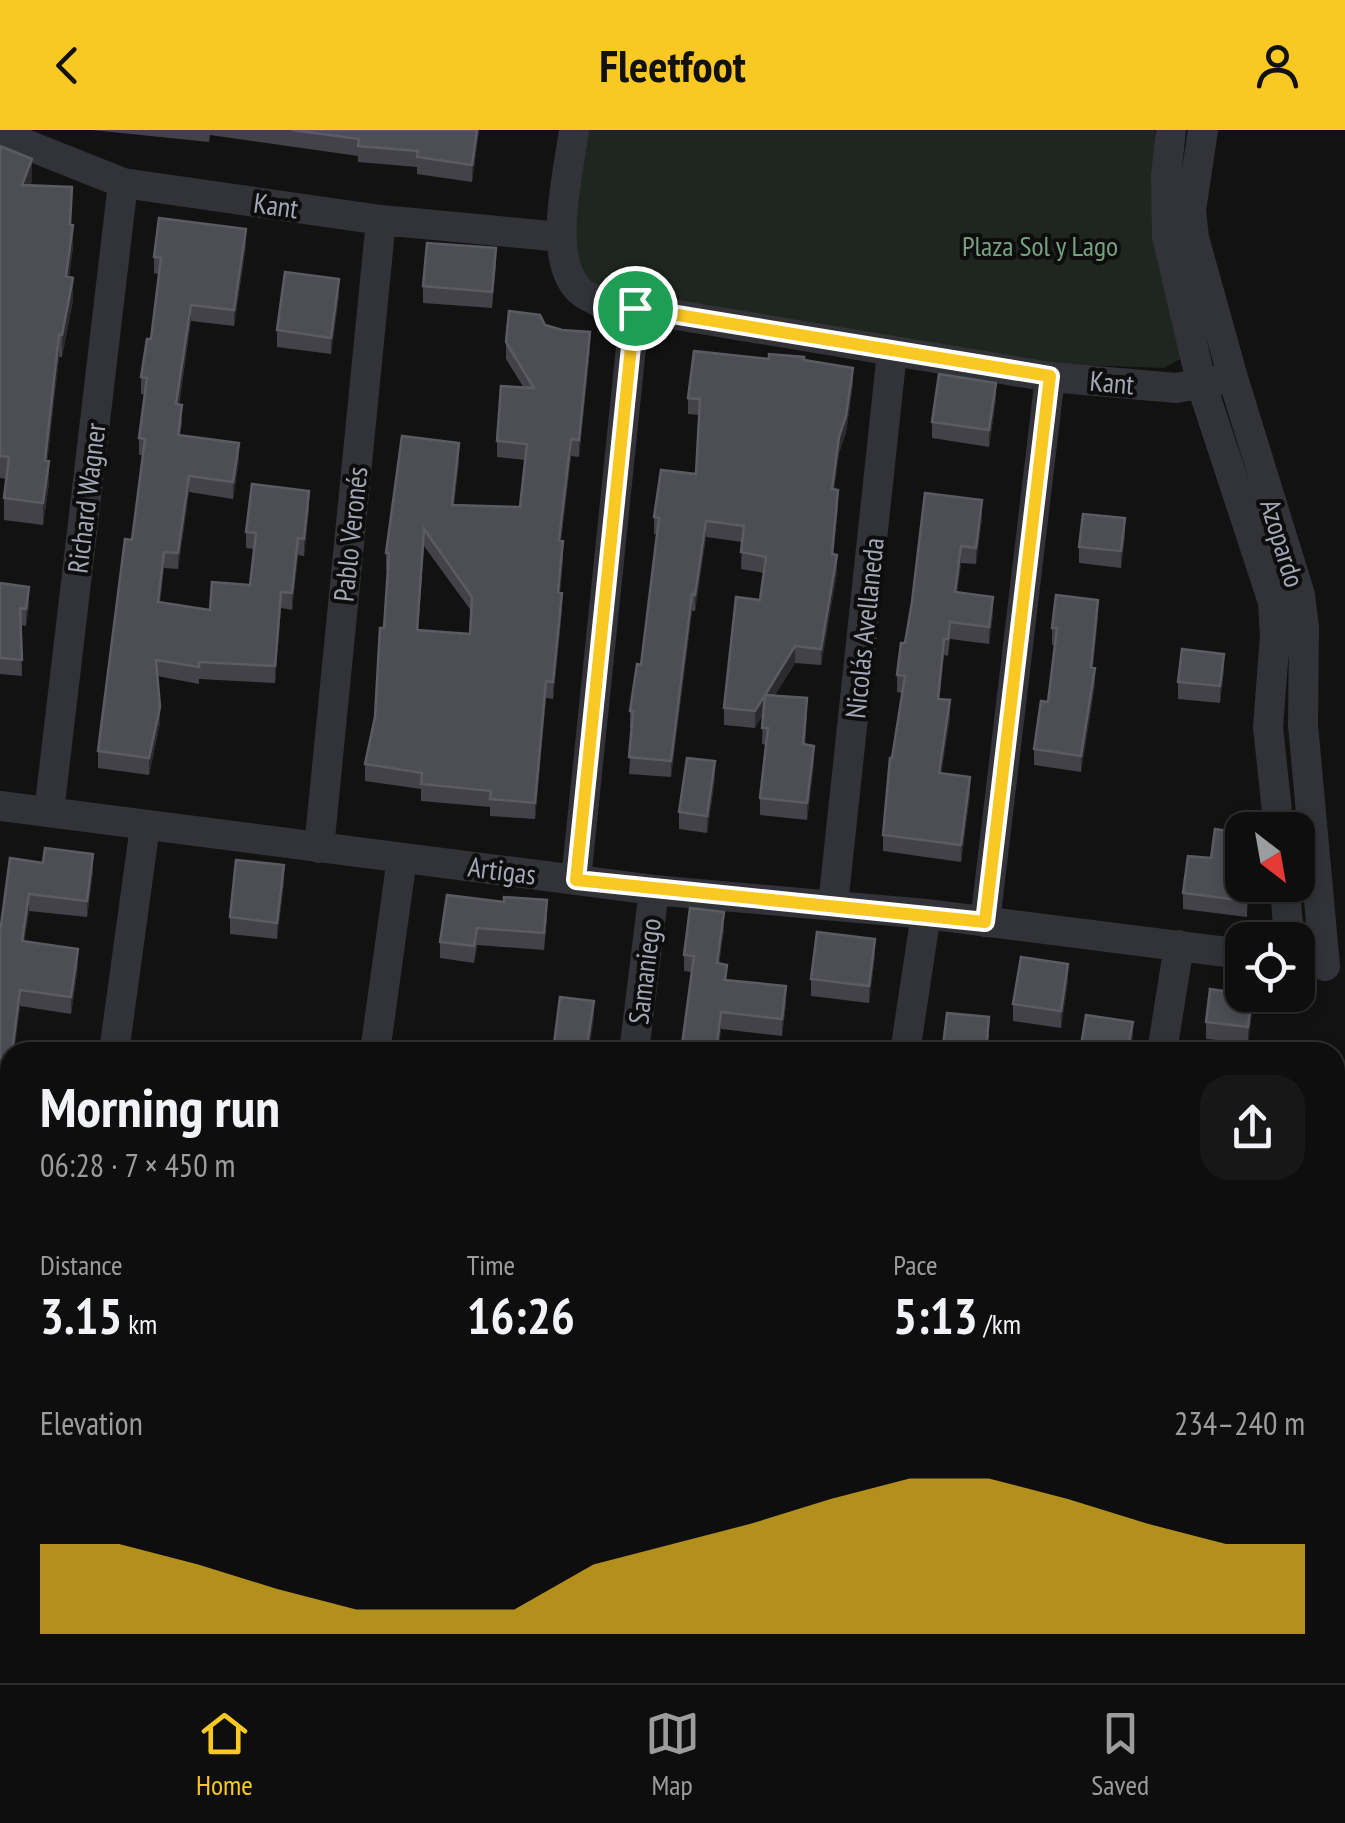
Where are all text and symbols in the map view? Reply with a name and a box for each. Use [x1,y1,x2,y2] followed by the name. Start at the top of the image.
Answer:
[599,36,746,94] text: Fleetfoot
[40,38,95,93] icon: back
[1250,38,1305,93] icon: person
[251,184,301,226] street label: Kant
[962,227,1118,264] park label: Plaza Sol y Lago
[593,266,678,351] pin
[608,281,663,336] icon: arrive
[1088,362,1136,402] street label: Kant
[58,420,114,575] street label: Richard Wagner
[325,465,375,603] street label: Pablo Veronés
[1252,495,1314,591] street label: Azopardo
[836,536,892,720] street label: Nicolás Avellaneda
[1225,812,1315,902] north arrow
[1225,812,1315,1012] map controls
[466,847,538,893] street label: Artigas
[619,916,669,1026] street label: Samaniego
[1225,922,1315,1012] button: locate
[40,1071,280,1142] text: Morning run
[1200,1075,1305,1180] button: share
[40,1144,235,1186] text: 06:28 · 7 × 450 m
[40,1246,123,1283] text: Distance
[467,1246,515,1283] text: Time
[893,1246,937,1283] text: Pace
[40,1283,122,1348] text: 3.15
[467,1283,575,1348] text: 16:26
[893,1283,978,1348] text: 5:13
[122,1305,157,1342] text: km
[978,1305,1021,1342] text: /km
[40,1402,143,1444] text: Elevation
[1174,1402,1305,1444] text: 234–240 m
[196,1706,253,1803] tab: Home
[645,1706,700,1803] tab: Map
[1091,1706,1149,1803] tab: Saved

